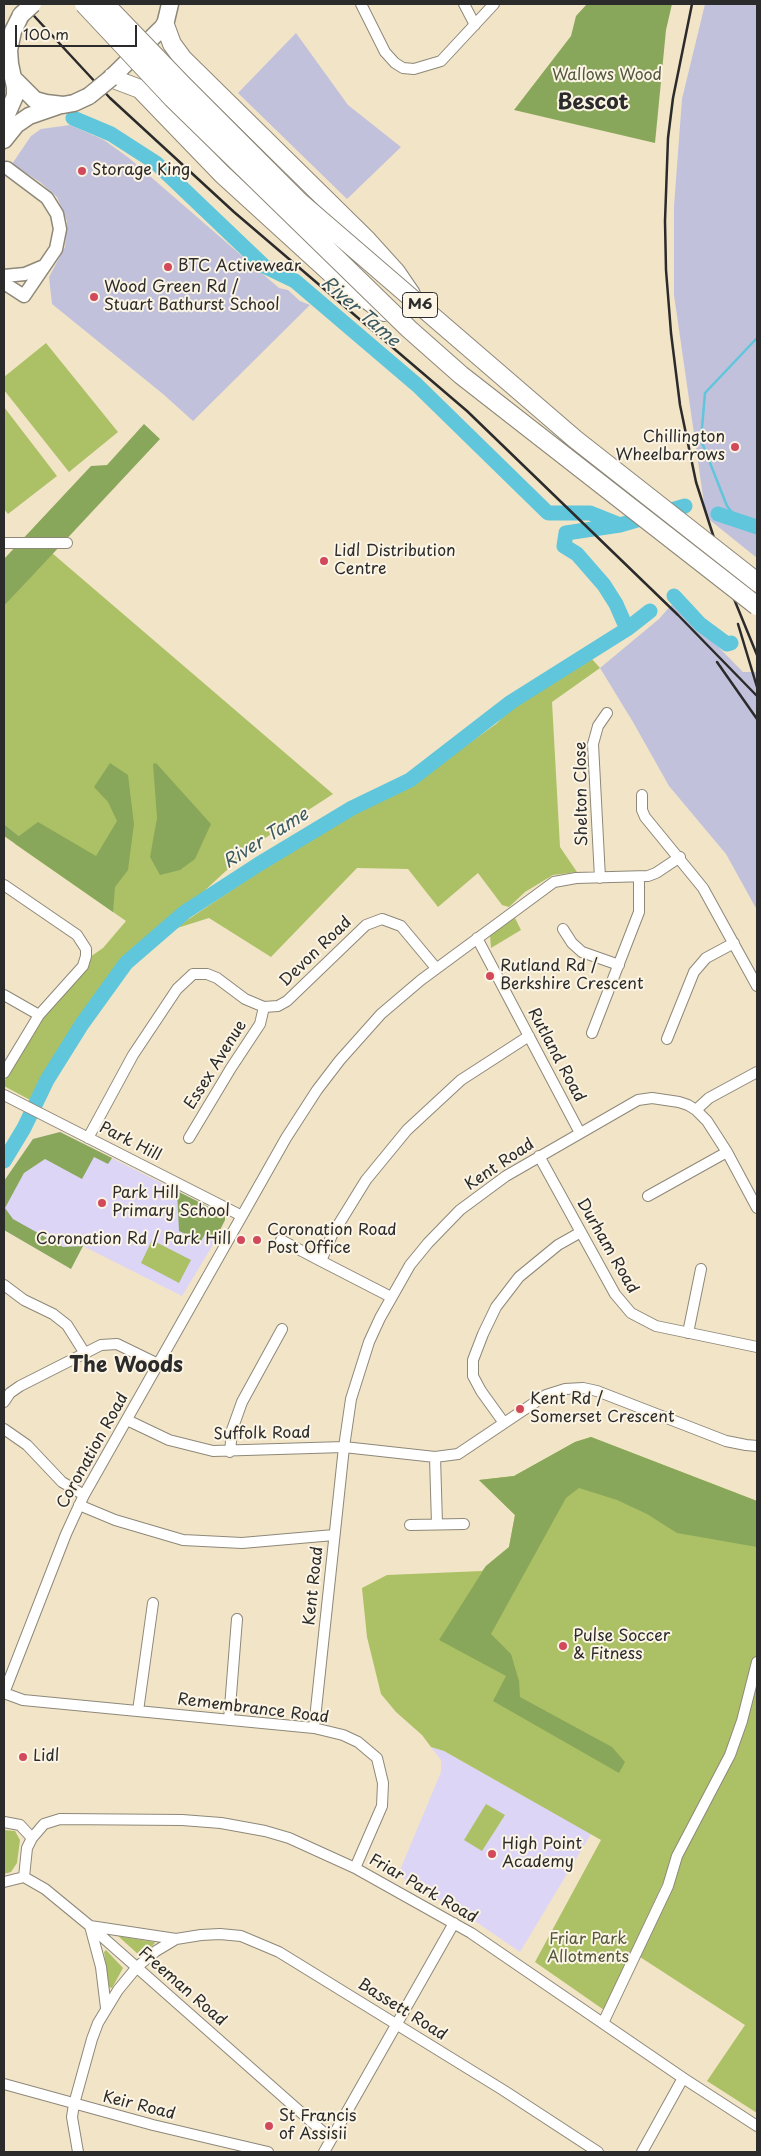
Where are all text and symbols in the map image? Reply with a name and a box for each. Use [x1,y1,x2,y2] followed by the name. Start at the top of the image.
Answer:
[18,15,140,47] scale bar
[23,22,69,45] text: 100 m
[552,66,662,86] park label: Wallows Wood
[557,90,629,116] district label: Bescot
[92,161,190,181] place label: Storage King
[76,165,88,177] marker: Storage King
[178,257,301,277] place label: BTC Activewear
[162,261,174,273] marker: BTC Activewear
[316,272,404,352] water label: River Tame
[104,278,280,316] place label: Wood Green Rd / Stuart Bathurst School
[88,291,100,303] marker: Wood Green Rd / Stuart Bathurst School
[402,292,438,318] road number: M6
[615,428,725,466] place label: Chillington Wheelbarrows
[729,441,741,453] marker: Chillington Wheelbarrows
[334,542,456,580] place label: Lidl Distribution Centre
[318,555,330,567] marker: Lidl Distribution Centre
[571,742,593,846] street label: Shelton Close
[219,804,313,874] water label: River Tame
[276,913,356,991] street label: Devon Road
[500,957,643,995] place label: Rutland Rd / Berkshire Crescent
[484,970,496,982] marker: Rutland Rd / Berkshire Crescent
[523,1005,589,1105] street label: Rutland Road
[181,1017,251,1113] street label: Essex Avenue
[96,1118,164,1166] street label: Park Hill
[462,1135,538,1195] street label: Kent Road
[112,1184,230,1222] place label: Park Hill Primary School
[572,1195,642,1297] street label: Durham Road
[96,1197,108,1209] marker: Park Hill Primary School
[267,1221,397,1259] place label: Coronation Road Post Office
[36,1230,231,1250] place label: Coronation Rd / Park Hill
[235,1234,247,1246] marker: Coronation Rd / Park Hill
[251,1234,263,1246] marker: Coronation Road Post Office
[69,1353,183,1379] district label: The Woods
[53,1390,133,1512] street label: Coronation Road
[530,1390,675,1428] place label: Kent Rd / Somerset Crescent
[514,1403,526,1415] marker: Kent Rd / Somerset Crescent
[213,1424,311,1444] street label: Suffolk Road
[300,1546,328,1626] street label: Kent Road
[573,1627,670,1665] place label: Pulse Soccer & Fitness
[557,1640,569,1652] marker: Pulse Soccer & Fitness
[176,1690,330,1728] street label: Remembrance Road
[33,1747,59,1767] place label: Lidl
[17,1751,29,1763] marker: Lidl
[502,1835,582,1873] place label: High Point Academy
[486,1848,498,1860] marker: High Point Academy
[366,1850,480,1928] street label: Friar Park Road
[547,1930,629,1968] park label: Friar Park Allotments
[134,1943,230,2031] street label: Freeman Road
[354,1975,450,2045] street label: Bassett Road
[101,2088,177,2124] street label: Keir Road
[279,2107,356,2145] place label: St Francis of Assisii
[263,2120,275,2132] marker: St Francis of Assisii

